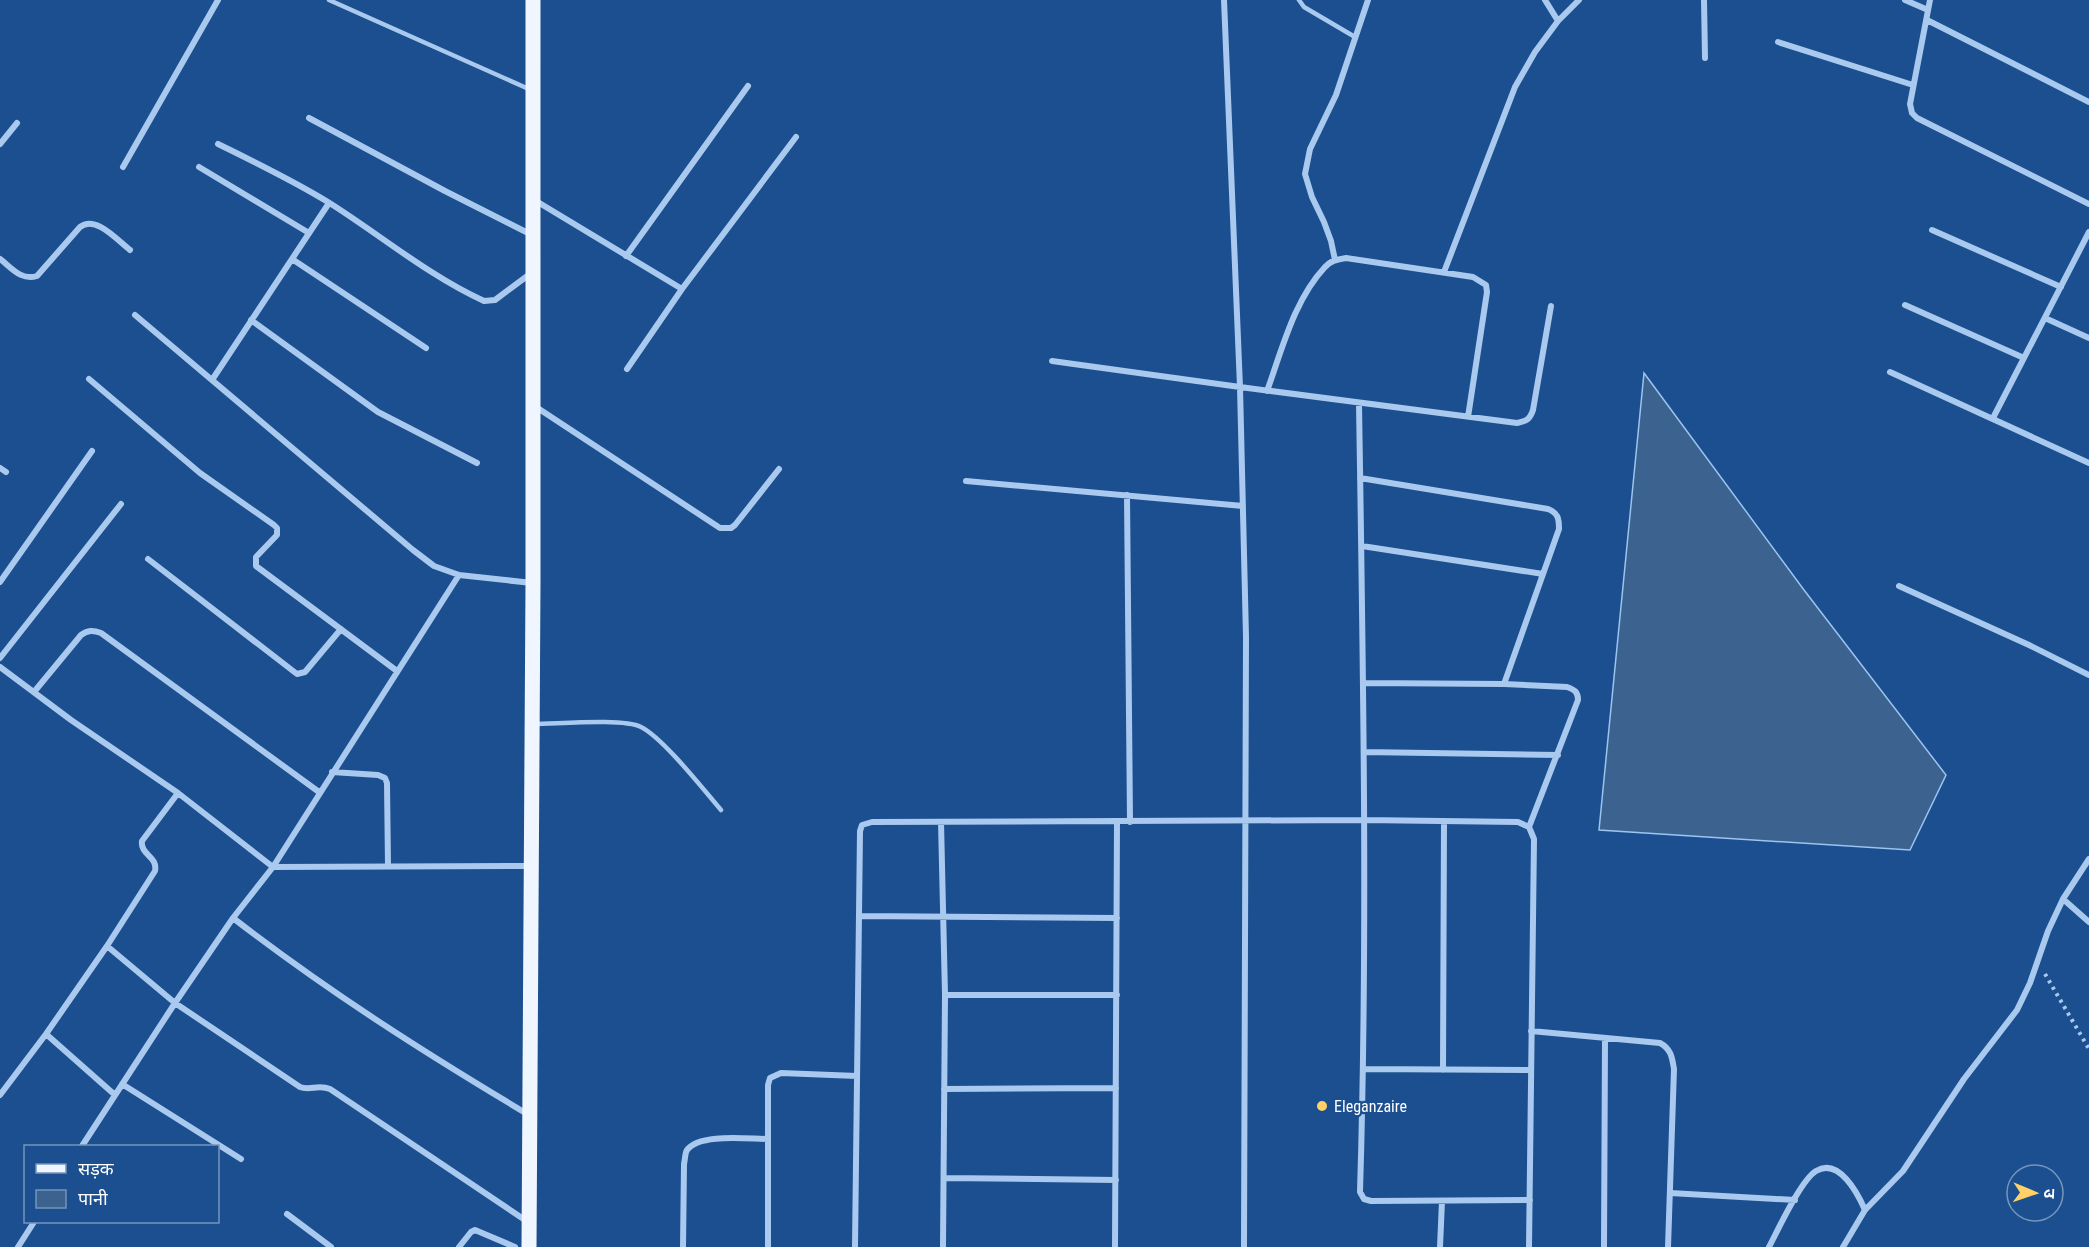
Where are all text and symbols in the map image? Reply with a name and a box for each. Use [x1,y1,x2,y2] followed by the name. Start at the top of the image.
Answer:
[1334,1097,1407,1116] place label: Eleganzaire
[1315,1099,1329,1113] marker: Eleganzaire
[24,1145,219,1223] legend
[78,1158,115,1179] text: सड़क
[2005,1163,2065,1223] north arrow
[78,1188,108,1209] text: पानी
[2040,1188,2059,1199] text: उ

